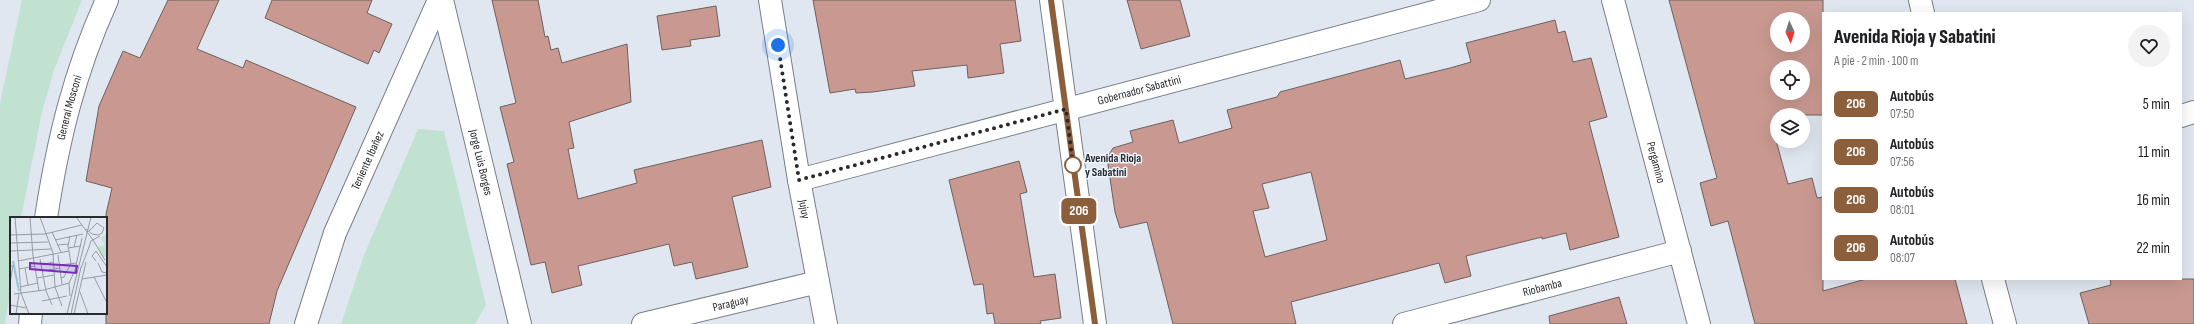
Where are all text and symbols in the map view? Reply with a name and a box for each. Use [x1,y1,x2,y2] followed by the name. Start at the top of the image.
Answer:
[1770,12,1810,52] north arrow
[1770,12,1810,148] map controls
[2128,25,2170,67] button: heart
[1834,26,1996,49] text: Avenida Rioja y Sabatini
[768,35,788,55] your location
[1834,53,1918,69] text: A pie · 2 min · 100 m
[1770,60,1810,100] button: locate
[1096,72,1183,108] street label: Gobernador Sabattini
[53,73,85,141] street label: General Mosconi
[1890,87,1934,106] text: Autobús
[1846,95,1866,112] text: 206
[2143,95,2170,114] text: 5 min
[1890,106,1914,122] text: 07:50
[1770,108,1810,148] button: layers
[466,127,496,197] street label: Jorge Luis Borges
[348,128,387,192] street label: Teniente Ibañez
[1890,135,1934,154] text: Autobús
[1643,140,1669,185] street label: Pergamino
[1846,143,1866,160] text: 206
[2138,143,2170,162] text: 11 min
[1084,151,1141,180] place label: Avenida Rioja y Sabatini
[1890,154,1914,170] text: 07:56
[1064,156,1082,174] marker: Avenida Rioja y Sabatini
[1890,183,1934,202] text: Autobús
[1846,191,1866,208] text: 206
[2137,191,2170,210] text: 16 min
[795,197,814,220] street label: Jujuy
[1056,198,1102,224] line badge: 206
[1069,202,1089,219] text: 206
[1890,202,1914,218] text: 08:01
[10,217,107,314] inset map
[1890,231,1934,250] text: Autobús
[1846,239,1866,256] text: 206
[2136,239,2170,258] text: 22 min
[1890,250,1915,266] text: 08:07
[1521,275,1564,300] street label: Riobamba
[711,291,750,315] street label: Paraguay

